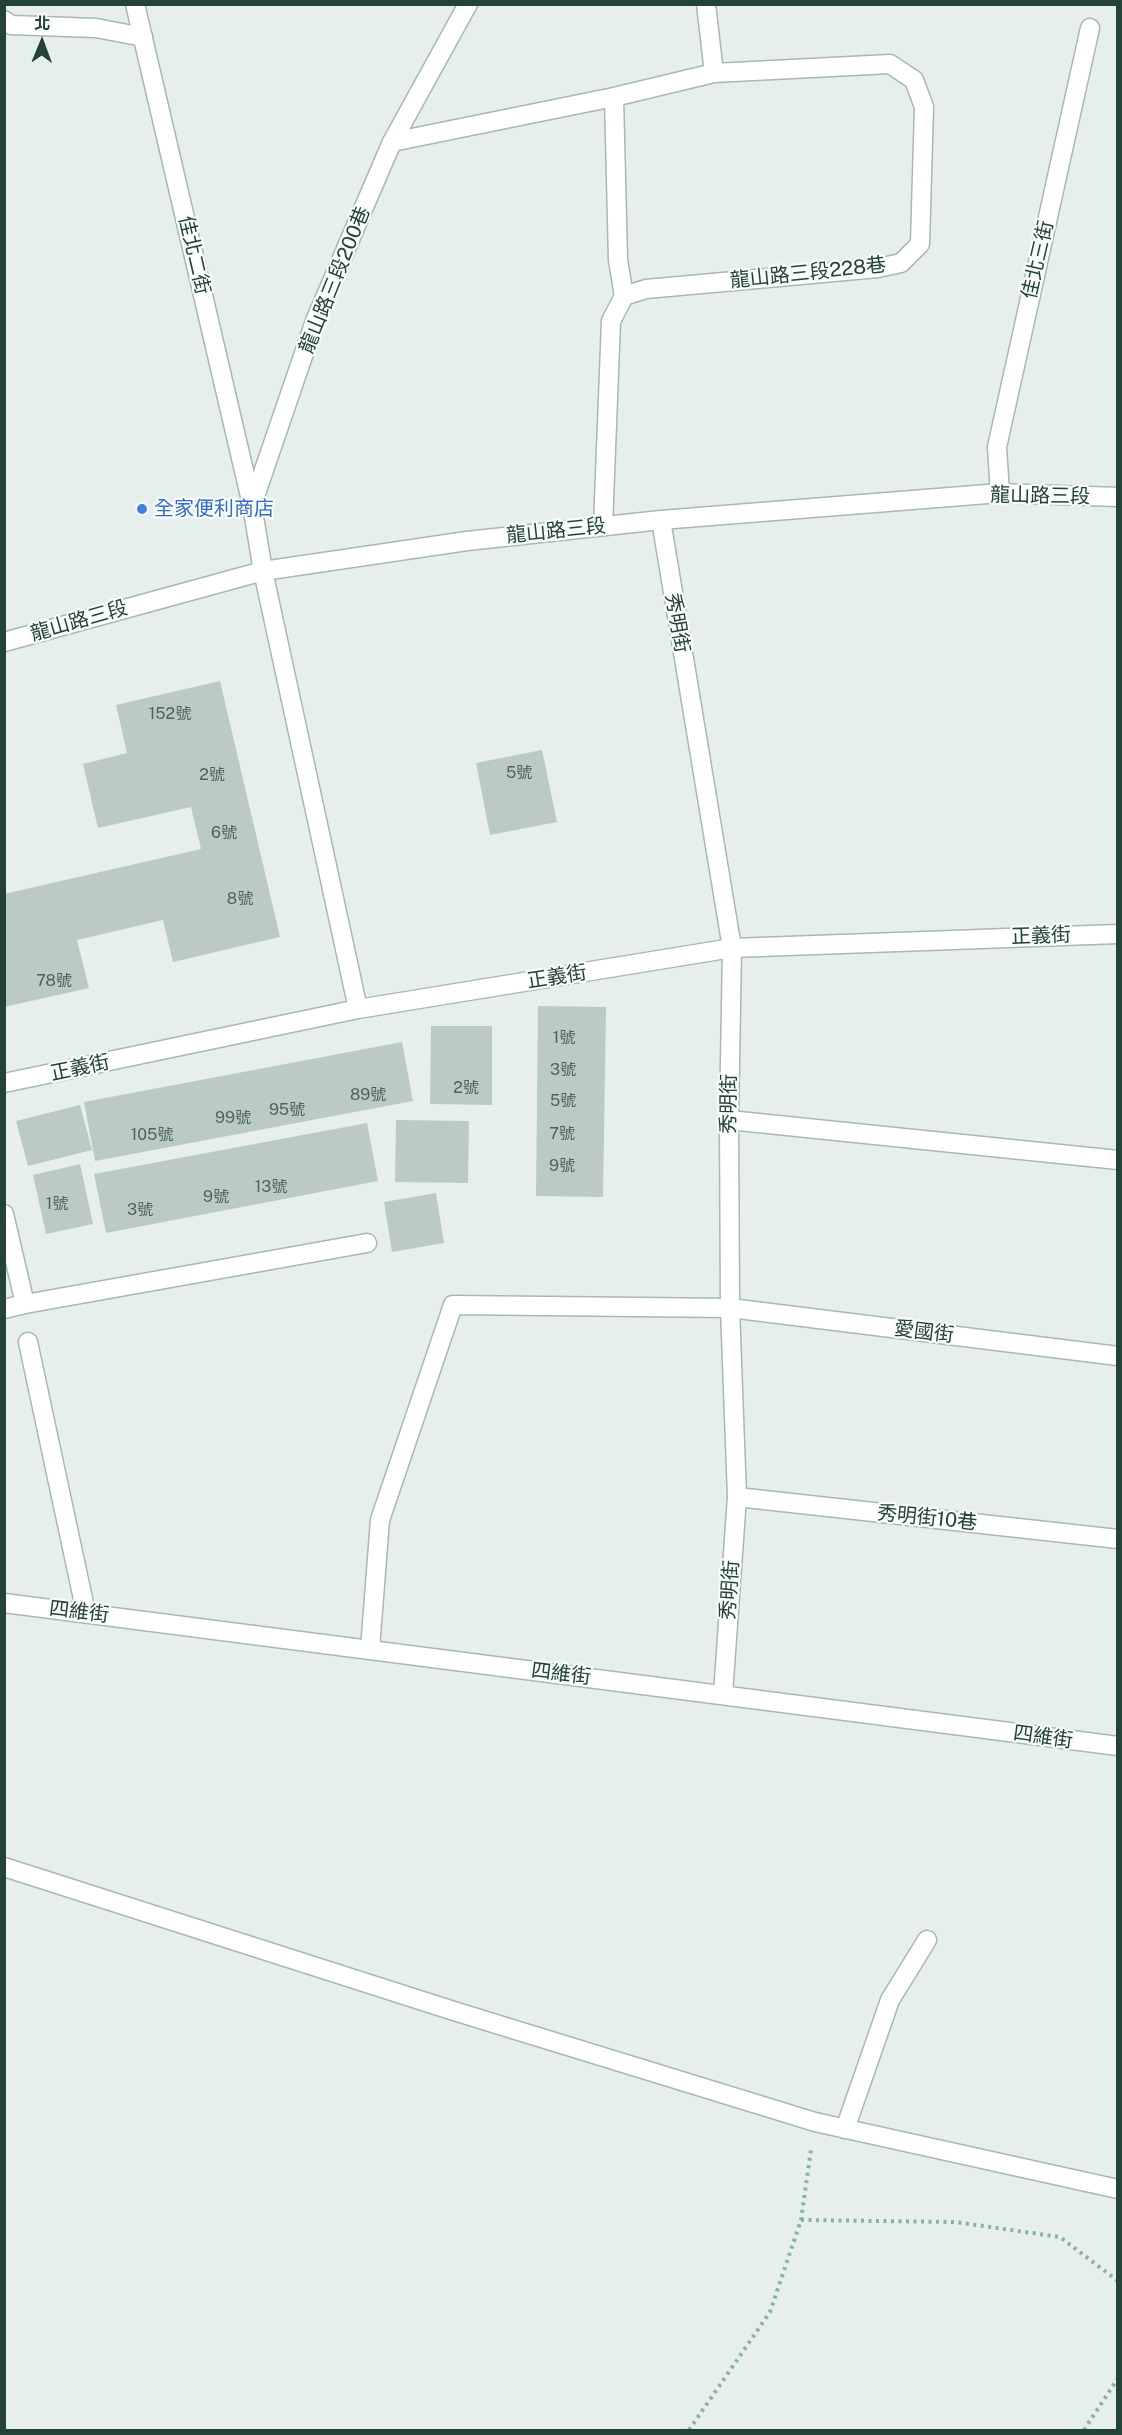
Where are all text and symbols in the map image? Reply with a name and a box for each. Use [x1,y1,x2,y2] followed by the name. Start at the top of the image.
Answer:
[12,12,72,72] north arrow
[34,14,50,33] text: 北
[295,203,375,357] street label: 龍山路三段200巷
[173,213,215,297] street label: 佳北二街
[1017,218,1059,302] street label: 佳北三街
[729,253,887,293] street label: 龍山路三段228巷
[990,483,1090,509] street label: 龍山路三段
[154,497,274,521] place label: 全家便利商店
[135,502,149,516] marker: 全家便利商店
[505,514,607,548] street label: 龍山路三段
[660,591,694,655] street label: 秀明街
[28,596,130,646] street label: 龍山路三段
[149,704,191,724] house number: 152號
[506,763,532,783] house number: 5號
[199,765,225,785] house number: 2號
[211,823,237,843] house number: 6號
[227,889,253,909] house number: 8號
[1011,923,1071,949] street label: 正義街
[525,960,589,994] street label: 正義街
[36,971,72,991] house number: 78號
[553,1028,575,1048] house number: 1號
[48,1050,112,1086] street label: 正義街
[550,1060,576,1080] house number: 3號
[716,1074,742,1134] street label: 秀明街
[453,1078,479,1098] house number: 2號
[350,1085,386,1105] house number: 89號
[550,1091,576,1111] house number: 5號
[269,1100,305,1120] house number: 95號
[215,1108,251,1128] house number: 99號
[549,1124,575,1144] house number: 7號
[131,1125,173,1145] house number: 105號
[549,1156,575,1176] house number: 9號
[255,1177,287,1197] house number: 13號
[203,1187,229,1207] house number: 9號
[46,1194,68,1214] house number: 1號
[127,1200,153,1220] house number: 3號
[893,1316,955,1348] street label: 愛國街
[876,1501,978,1535] street label: 秀明街10巷
[716,1559,744,1621] street label: 秀明街
[48,1596,110,1628] street label: 四維街
[530,1658,592,1690] street label: 四維街
[1012,1721,1074,1753] street label: 四維街

